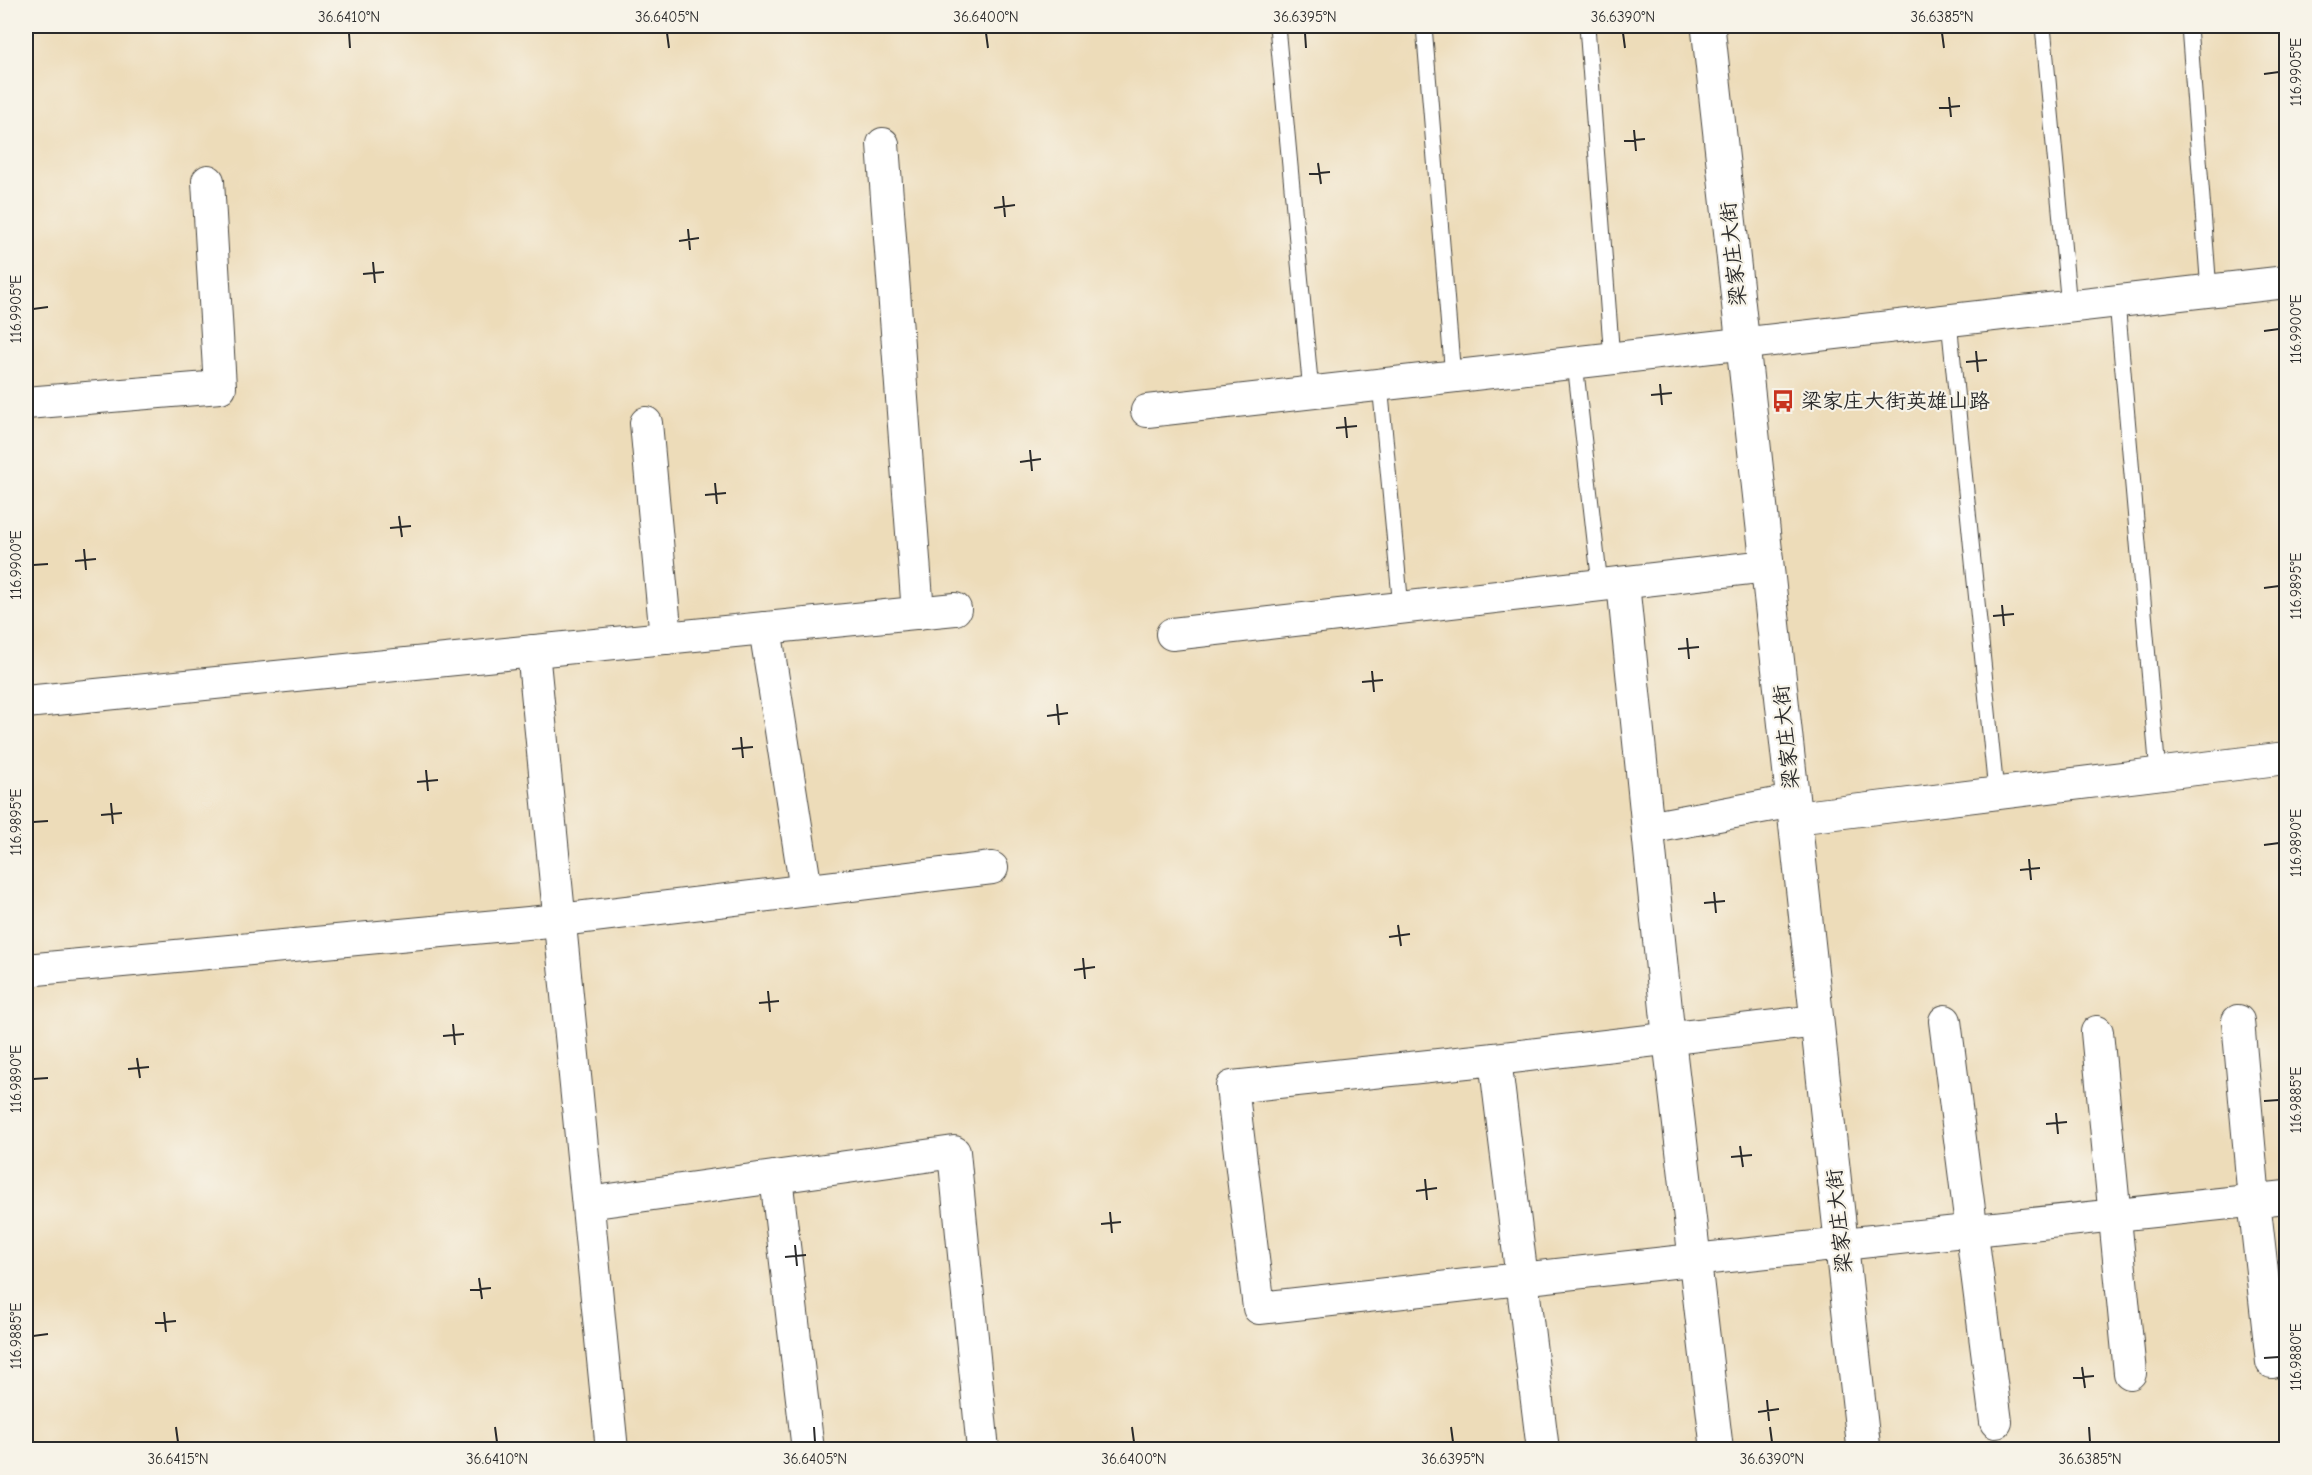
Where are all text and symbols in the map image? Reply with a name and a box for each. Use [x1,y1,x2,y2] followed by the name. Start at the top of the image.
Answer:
[318,8,380,26] text: 36.6410°N
[635,8,699,26] text: 36.6405°N
[953,8,1019,26] text: 36.6400°N
[1273,8,1337,26] text: 36.6395°N
[1591,8,1655,26] text: 36.6390°N
[1910,8,1974,26] text: 36.6385°N
[2287,38,2305,106] text: 116.9905°E
[1716,201,1750,307] street label: 梁家庄大街
[7,275,25,343] text: 116.9905°E
[2287,294,2305,364] text: 116.9900°E
[1770,388,1796,414] bus stop icon: 梁家庄大街英雄山路
[1801,389,1990,413] place label: 梁家庄大街英雄山路
[7,530,25,600] text: 116.9900°E
[2287,553,2305,619] text: 116.9895°E
[1769,684,1803,790] street label: 梁家庄大街
[7,789,25,855] text: 116.9895°E
[2287,809,2305,877] text: 116.9890°E
[7,1045,25,1113] text: 116.9890°E
[2287,1067,2305,1133] text: 116.9885°E
[1822,1168,1856,1274] street label: 梁家庄大街
[7,1303,25,1369] text: 116.9885°E
[2287,1323,2305,1391] text: 116.9880°E
[147,1450,209,1468] text: 36.6415°N
[466,1450,528,1468] text: 36.6410°N
[783,1450,847,1468] text: 36.6405°N
[1101,1450,1167,1468] text: 36.6400°N
[1421,1450,1485,1468] text: 36.6395°N
[1740,1450,1804,1468] text: 36.6390°N
[2058,1450,2122,1468] text: 36.6385°N

